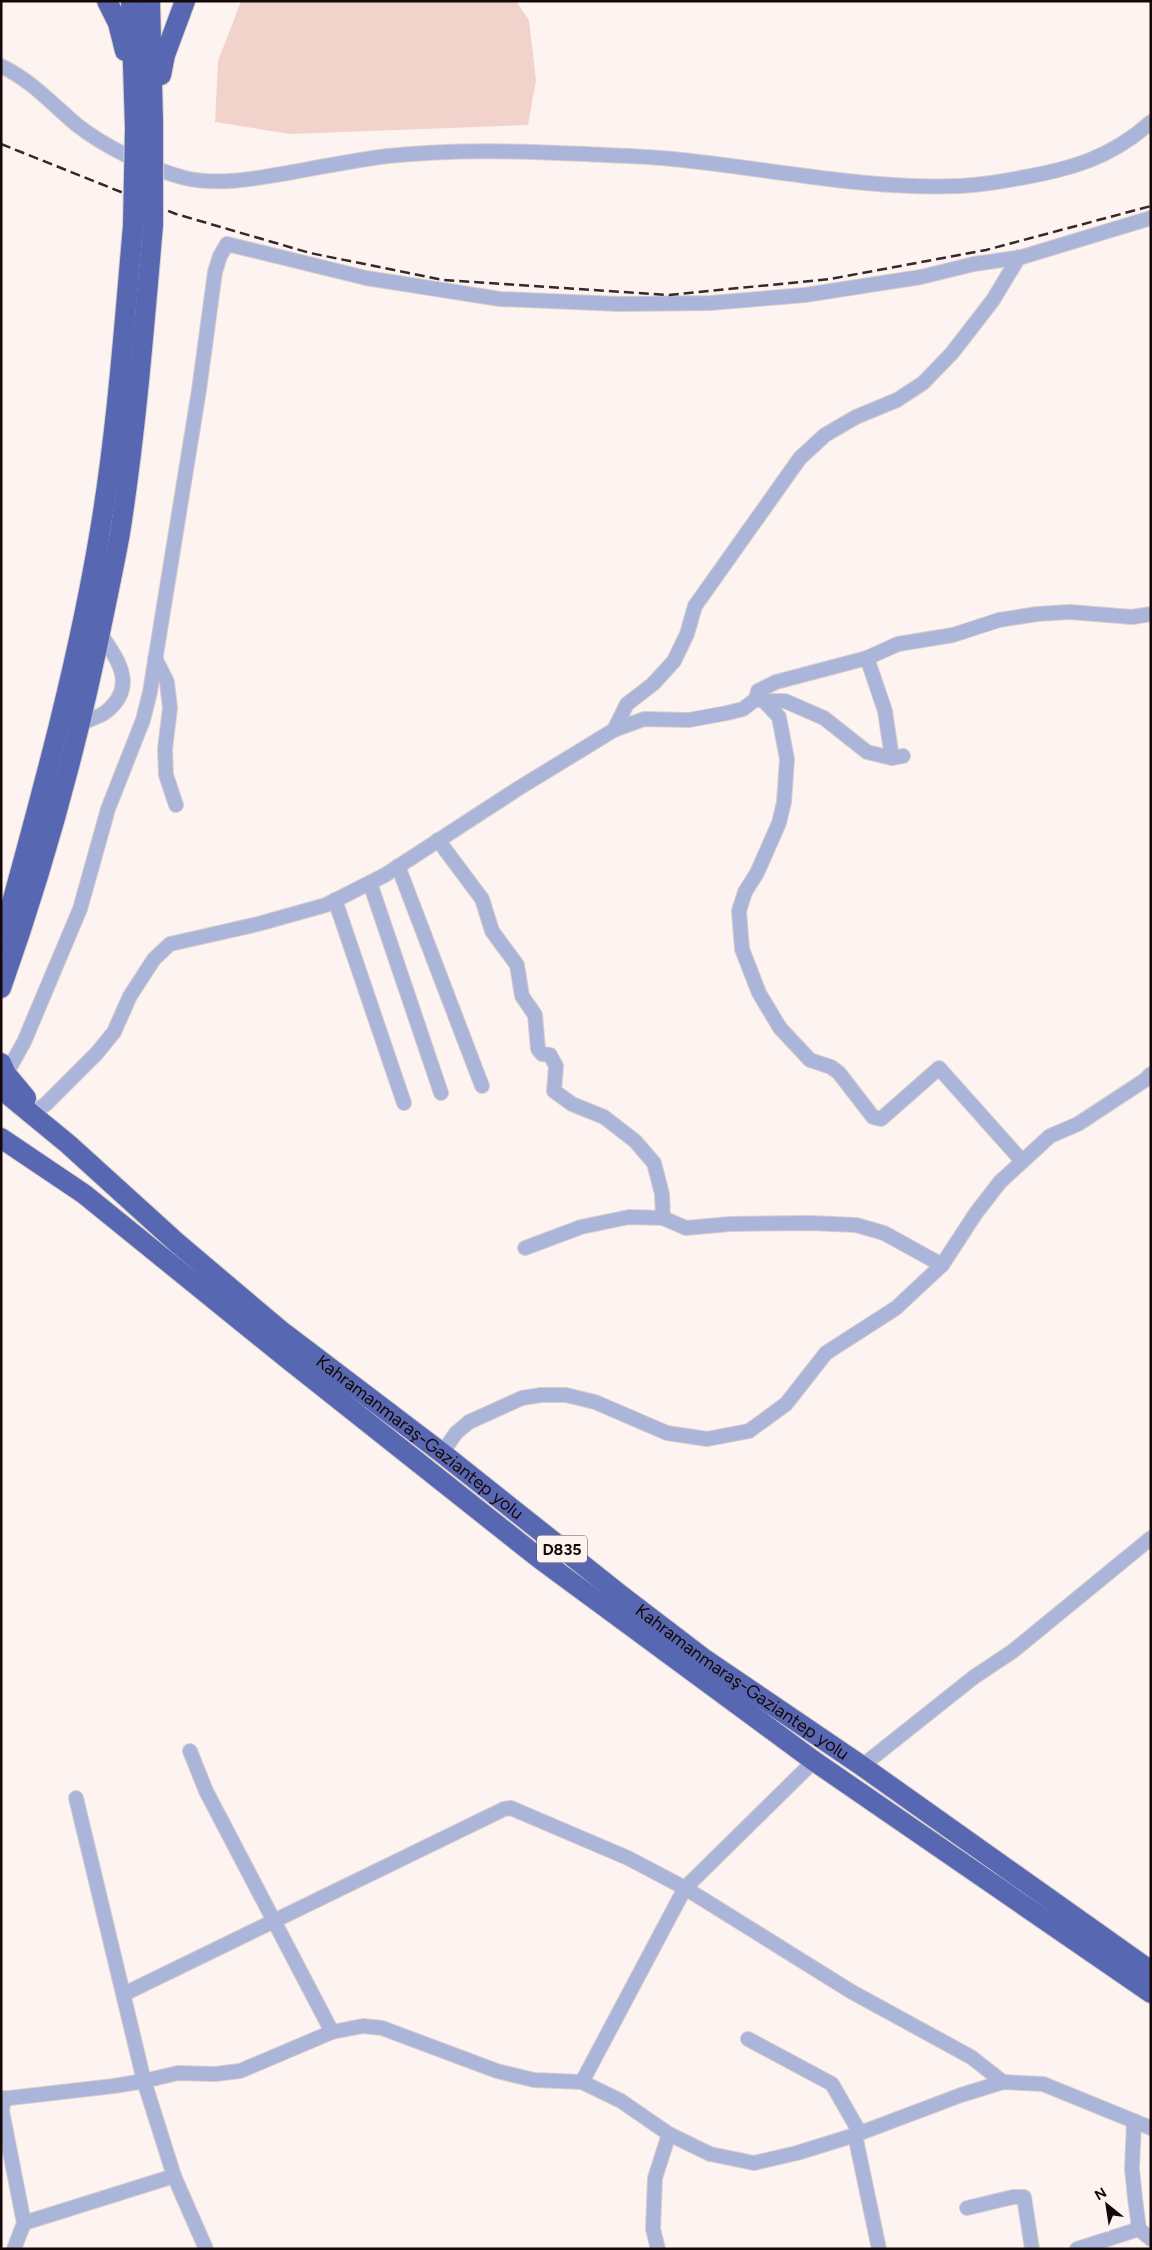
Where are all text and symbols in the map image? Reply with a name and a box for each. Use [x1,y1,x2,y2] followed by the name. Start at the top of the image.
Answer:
[312,1350,528,1524] street label: Kahramanmaraş-Gaziantep yolu
[537,1536,587,1562] road number: D835
[631,1599,853,1765] street label: Kahramanmaraş-Gaziantep yolu
[1082,2180,1132,2230] north arrow
[1092,2184,1110,2204] text: N

